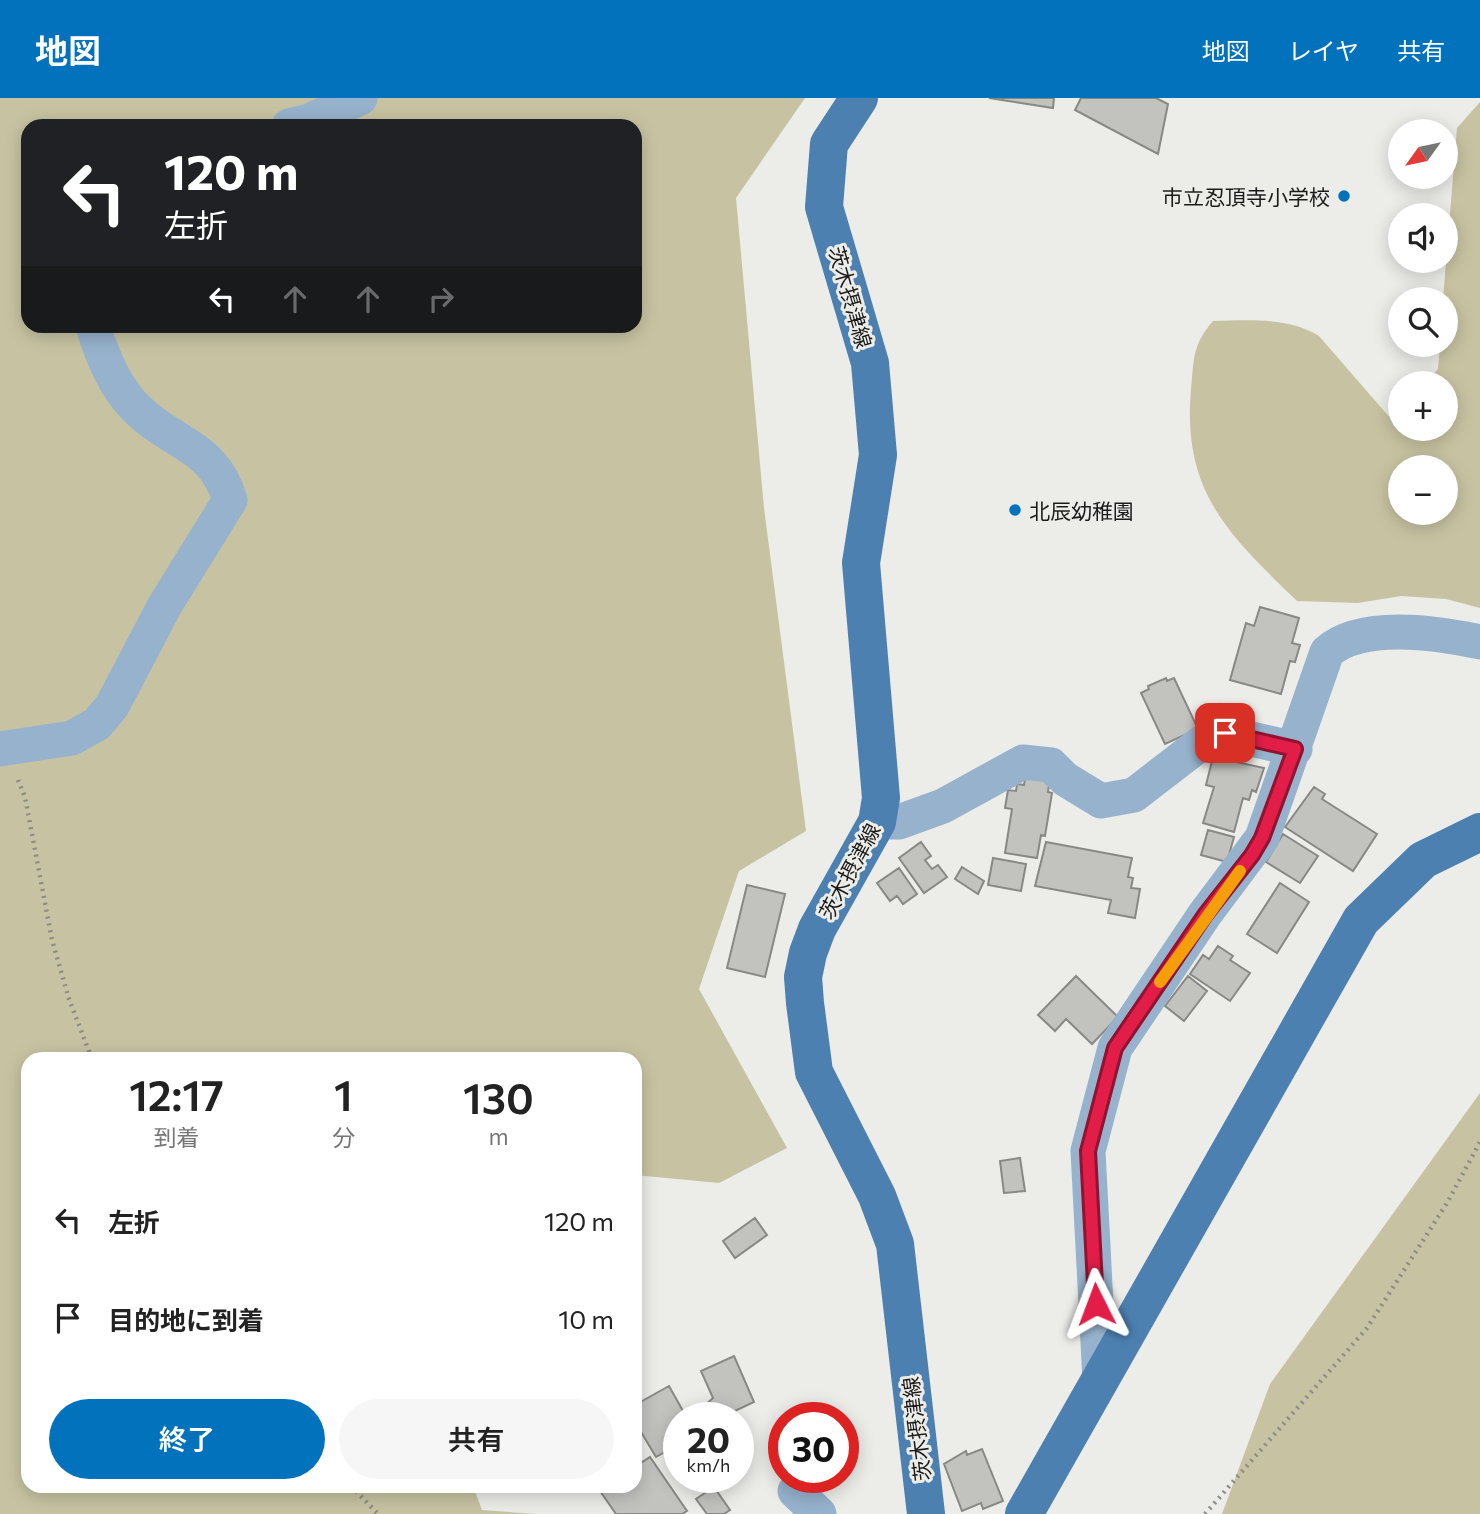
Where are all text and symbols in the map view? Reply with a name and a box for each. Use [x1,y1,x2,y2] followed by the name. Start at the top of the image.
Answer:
[35,29,101,70] text: 地図
[1202,36,1250,65] text: 地図
[1288,36,1359,65] text: レイヤ
[1397,36,1445,65] text: 共有
[1388,119,1458,189] north arrow
[1388,119,1458,525] map controls
[164,140,298,200] text: 120 m
[49,147,140,238] icon: left
[1162,184,1330,209] place label: 市立忍頂寺小学校
[1336,188,1352,204] marker: 市立忍頂寺小学校
[1388,203,1458,273] button: sound
[164,204,228,244] text: 左折
[825,243,877,351] street label: 茨木摂津線
[203,280,241,318] icon: left
[276,280,314,318] icon: ahead
[349,280,387,318] icon: ahead
[422,280,460,318] icon: right
[1388,287,1458,357] button: search
[1388,371,1458,441] button: +
[1388,455,1458,525] button: −
[1029,498,1134,523] place label: 北辰幼稚園
[1007,502,1023,518] marker: 北辰幼稚園
[1195,703,1255,763] pin
[1206,714,1244,752] icon: arrive
[813,819,885,923] street label: 茨木摂津線
[129,1068,224,1120] text: 12:17
[334,1068,353,1120] text: 1
[463,1071,534,1123] text: 130
[488,1122,508,1150] text: m
[153,1123,199,1151] text: 到着
[332,1123,355,1151] text: 分
[49,1201,87,1239] icon: left
[544,1205,614,1236] text: 120 m
[108,1206,160,1237] text: 左折
[1059,1267,1133,1341] position arrow
[49,1299,87,1337] icon: arrive
[558,1303,614,1334] text: 10 m
[108,1304,264,1335] text: 目的地に到着
[897,1375,935,1483] street label: 茨木摂津線
[49,1399,325,1479] button: 終了
[339,1399,614,1479] button: 共有
[768,1402,859,1493] speed limit sign: 30
[687,1417,730,1460] text: 20
[687,1454,730,1476] text: km/h

